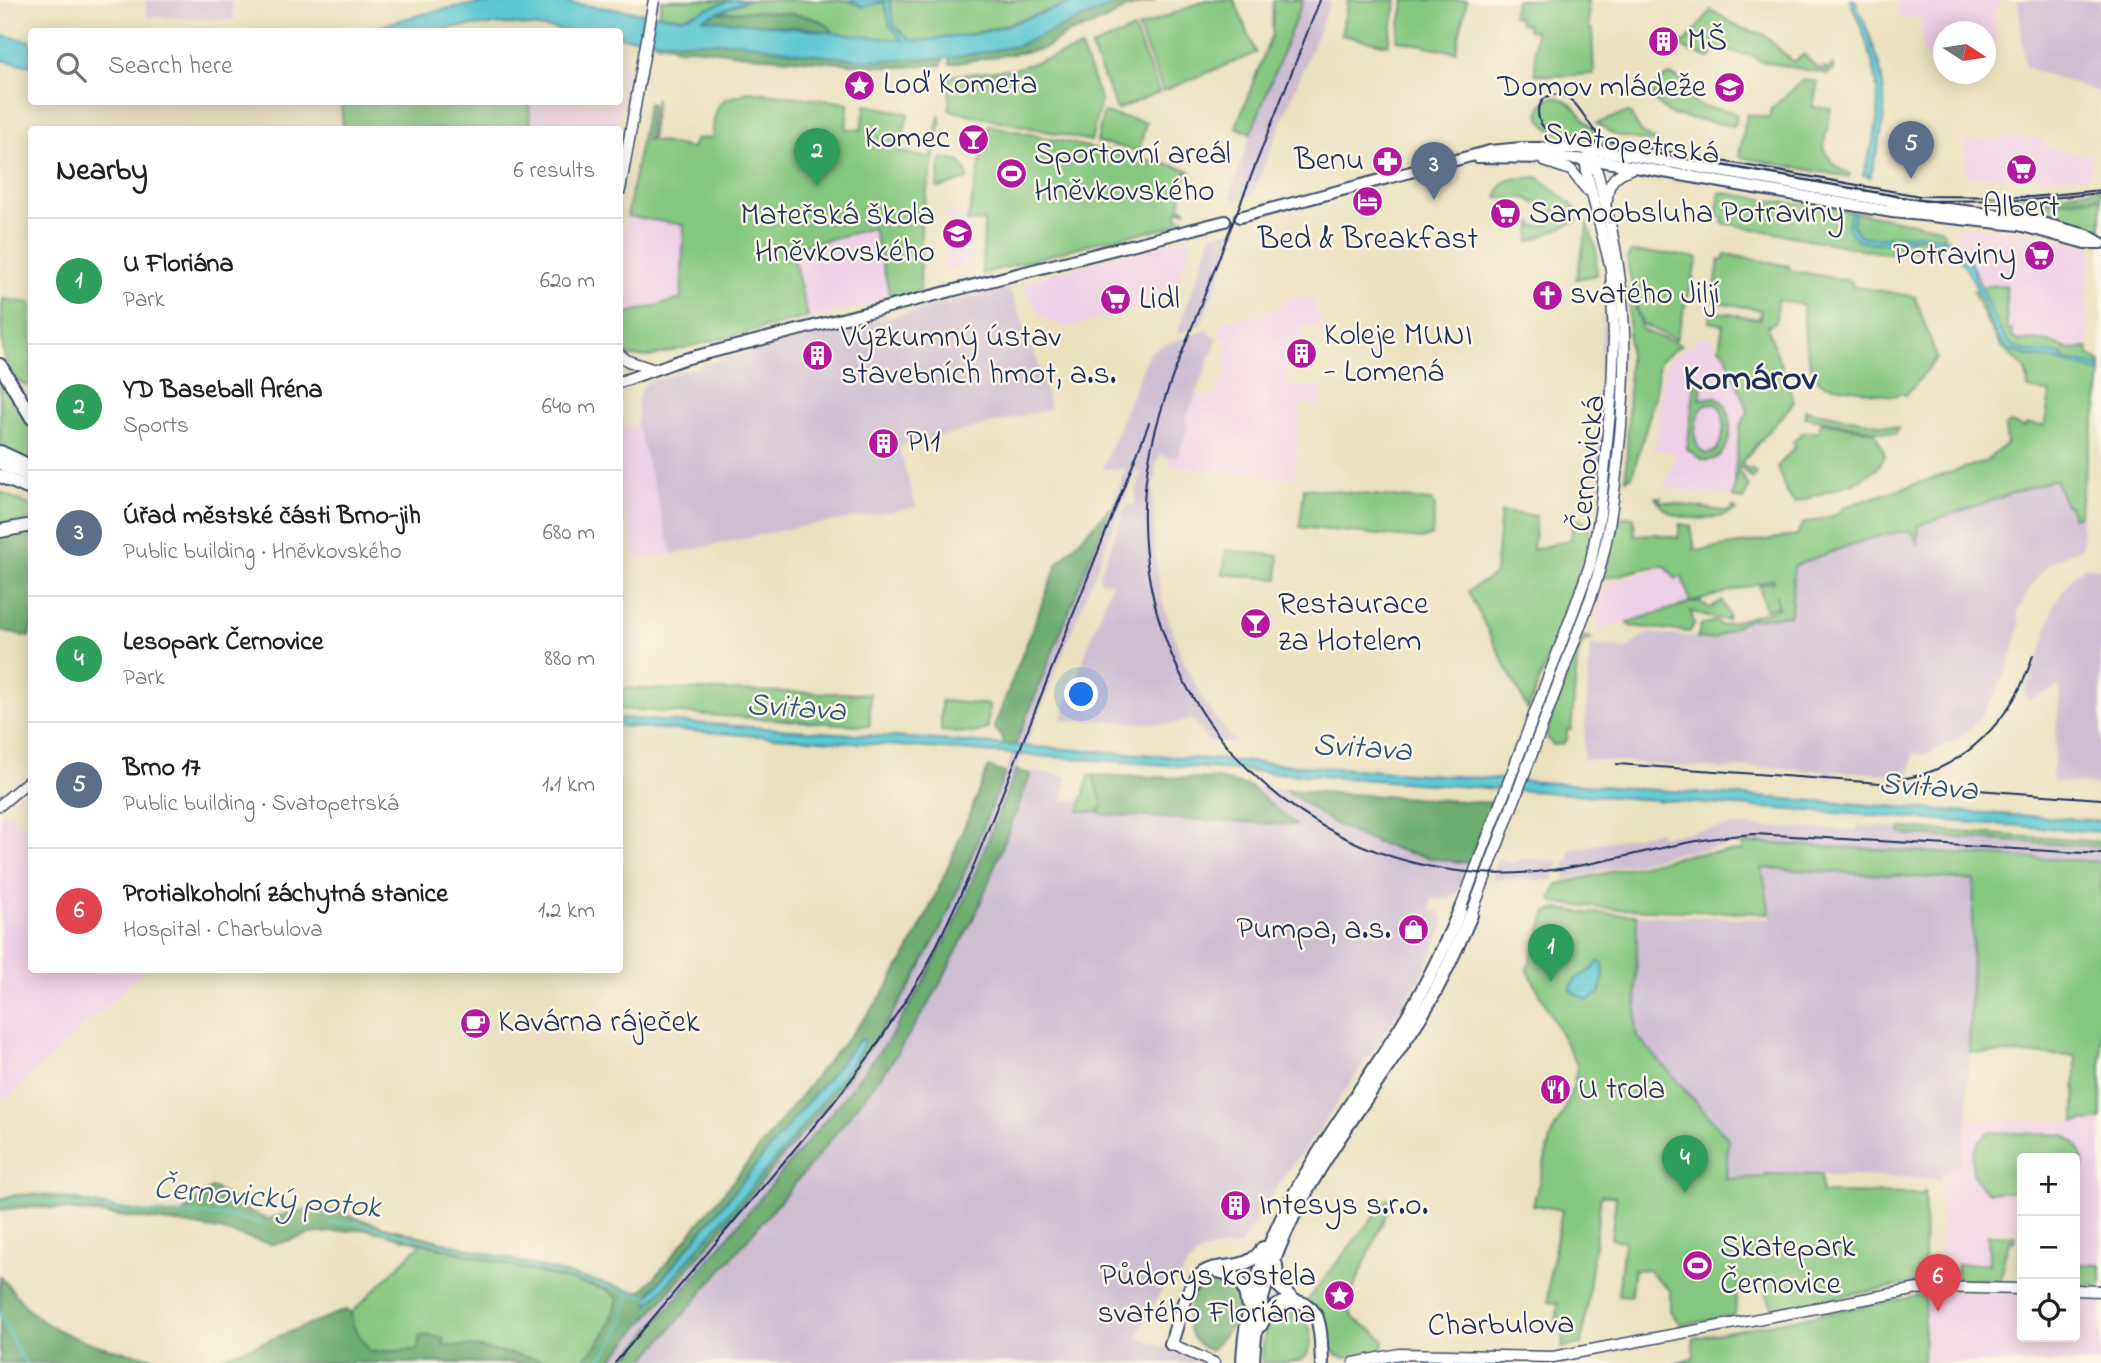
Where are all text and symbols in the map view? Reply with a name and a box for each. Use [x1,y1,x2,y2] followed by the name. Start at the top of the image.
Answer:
[1687,18,1727,65] place label: MŠ
[1933,21,1996,84] north arrow
[1647,24,1681,58] building icon: MŠ
[28,28,623,105] search box
[52,48,90,86] icon: search
[108,48,233,86] text: Search here
[883,62,1037,109] place label: Loď Kometa
[1497,65,1707,112] place label: Domov mládeže
[843,68,877,102] place icon: Loď Kometa
[1712,71,1746,105] school or university icon: Domov mládeže
[1541,111,1721,179] street label: Svatopetrská
[864,116,951,163] place label: Komec
[1888,121,1934,179] pin: 5
[956,122,990,156] bar icon: Komec
[794,128,840,186] pin: 2
[1034,132,1231,216] place label: Sportovní areál Hněvkovského
[1293,138,1364,185] place label: Benu
[1411,142,1457,200] pin: 3
[1370,144,1404,178] pharmacy icon: Benu
[56,150,148,194] text: Nearby
[2004,152,2038,186] supermarket icon: Albert
[514,155,595,188] text: 6 results
[994,156,1028,190] sports icon: Sportovní areál Hněvkovského
[1351,184,1385,218] hotel icon: Bed & Breakfast
[1983,185,2060,232] place label: Albert
[1529,191,1844,238] place label: Samoobsluha Potraviny
[740,193,935,277] place label: Mateřská škola Hněvkovského
[1489,197,1523,231] supermarket icon: Samoobsluha Potraviny
[941,217,975,251] school or university icon: Mateřská škola Hněvkovského
[1257,217,1479,264] place label: Bed & Breakfast
[1893,233,2016,280] place label: Potraviny
[2022,239,2056,273] supermarket icon: Potraviny
[123,246,233,284] text: U Floriána
[75,265,83,298] text: 1
[540,265,595,298] text: 620 m
[1570,272,1720,319] place label: svatého Jiljí
[1139,277,1180,324] place label: Lidl
[1530,278,1564,312] church icon: svatého Jiljí
[1099,283,1133,317] supermarket icon: Lidl
[123,284,165,317] text: Park
[1324,313,1472,397] place label: Koleje MUNI - Lomená
[840,315,1116,399] place label: Výzkumný ústav stavebních hmot, a.s.
[1284,337,1318,371] building icon: Koleje MUNI - Lomená
[801,339,835,373] building icon: Výzkumný ústav stavebních hmot, a.s.
[1683,352,1818,408] district label: Komárov
[123,372,323,410] text: YD Baseball Aréna
[73,391,85,424] text: 2
[542,391,595,424] text: 640 m
[1558,394,1620,534] street label: Černovická
[123,410,189,443] text: Sports
[906,420,940,467] place label: PI1
[866,426,900,460] building icon: PI1
[123,498,421,536] text: Úřad městské části Brno-jih
[74,517,84,550] text: 3
[543,517,595,550] text: 680 m
[123,536,402,569] text: Public building · Hněvkovského
[1278,582,1429,666] place label: Restaurace za Hotelem
[1238,606,1272,640] bar icon: Restaurace za Hotelem
[123,624,323,662] text: Lesopark Černovice
[74,643,84,676] text: 4
[544,643,595,676] text: 880 m
[123,662,165,695] text: Park
[1064,677,1098,711] your location
[745,682,848,736] water label: Svitava
[1311,722,1414,776] water label: Svitava
[123,750,200,788] text: Brno 17
[1877,761,1980,815] water label: Svitava
[72,769,86,802] text: 5
[542,769,595,802] text: 1.1 km
[123,788,399,821] text: Public building · Svatopetrská
[123,876,448,914] text: Protialkoholní záchytná stanice
[74,895,84,928] text: 6
[538,895,595,928] text: 1.2 km
[1237,907,1391,954] place label: Pumpa, a.s.
[1397,913,1431,947] shop icon: Pumpa, a.s.
[123,914,323,947] text: Hospital · Charbulova
[1528,924,1574,982] pin: 1
[498,1000,701,1047] place label: Kavárna ráječek
[458,1006,492,1040] cafe icon: Kavárna ráječek
[1578,1067,1665,1114] place label: U trola
[1538,1073,1572,1107] restaurant icon: U trola
[1662,1135,1708,1193] pin: 4
[2017,1153,2080,1342] map controls
[2017,1153,2080,1216] button: +
[151,1165,384,1233] water label: Černovický potok
[1259,1183,1428,1230] place label: Intesys s.r.o.
[1219,1189,1253,1223] building icon: Intesys s.r.o.
[2017,1216,2080,1279] button: −
[1720,1225,1857,1309] place label: Skatepark Černovice
[1680,1249,1714,1283] sports icon: Skatepark Černovice
[1097,1254,1316,1338] place label: Půdorys kostela svatého Floriána
[1915,1254,1961,1312] pin: 6
[1322,1278,1356,1312] place icon: Půdorys kostela svatého Floriána
[2017,1279,2080,1342] button: locate
[1427,1301,1575,1351] street label: Charbulova

